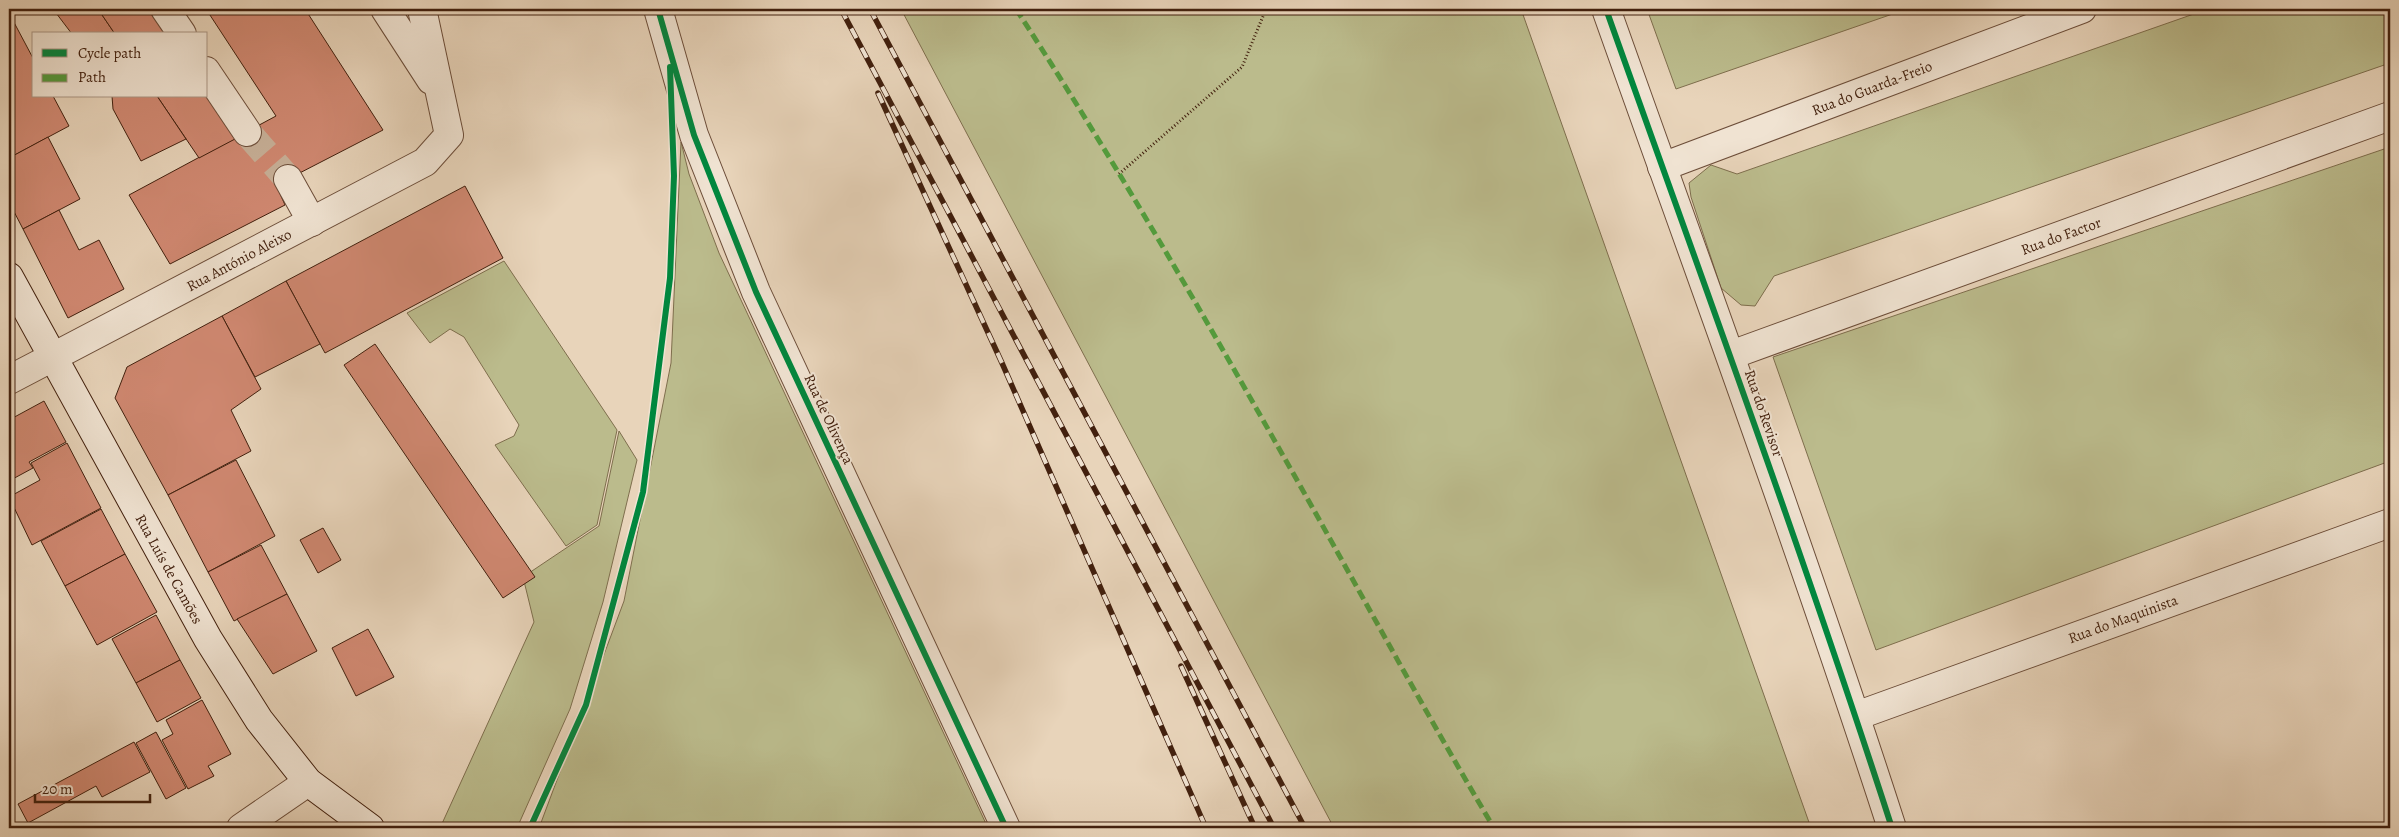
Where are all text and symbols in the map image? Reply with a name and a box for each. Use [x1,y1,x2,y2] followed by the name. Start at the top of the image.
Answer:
[32,32,208,98] legend
[78,43,141,63] text: Cycle path
[1809,56,1935,120] street label: Rua do Guarda-Freio
[78,67,106,87] text: Path
[2018,212,2104,260] street label: Rua do Factor
[183,224,295,296] street label: Rua António Aleixo
[1740,367,1788,459] street label: Rua do Revisor
[799,371,859,467] street label: Rua de Olivença
[131,511,207,627] street label: Rua Luís de Camões
[2065,590,2181,648] street label: Rua do Maquinista
[35,772,150,804] scale bar
[42,779,73,799] text: 20 m

